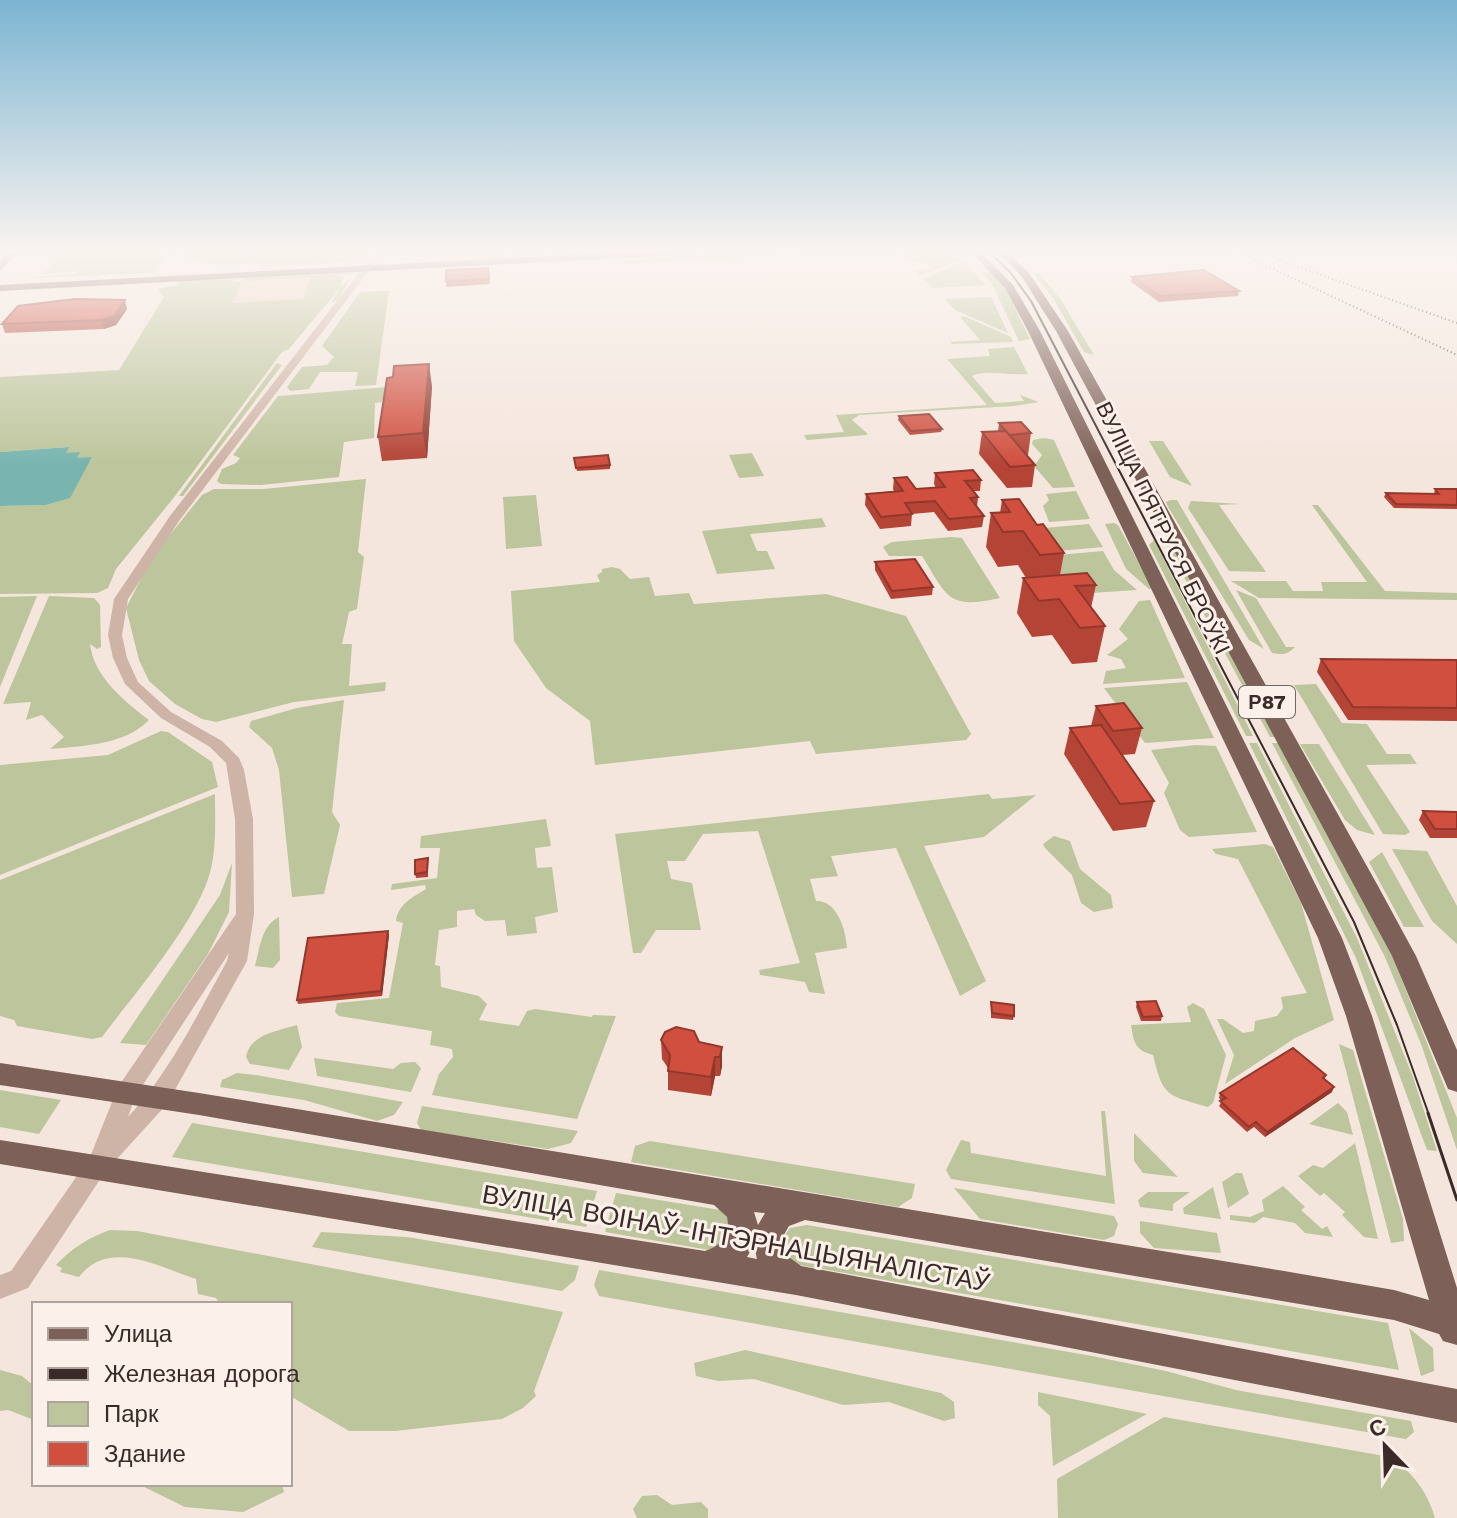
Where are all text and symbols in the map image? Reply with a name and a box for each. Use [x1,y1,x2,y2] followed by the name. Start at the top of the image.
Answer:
[1091,397,1236,658] street label: ВУЛІЦА ПЯТРУСЯ БРОЎКІ
[1239,686,1295,718] road number: Р87
[480,1179,992,1298] street label: ВУЛІЦА ВОІНАЎ-ІНТЭРНАЦЫЯНАЛІСТАЎ
[32,1302,292,1486] legend
[104,1320,173,1348] text: Улица
[104,1360,300,1388] text: Железная дорога
[104,1400,159,1428] text: Парк
[1345,1406,1425,1486] north arrow
[1365,1413,1390,1443] text: С
[104,1440,186,1468] text: Здание

